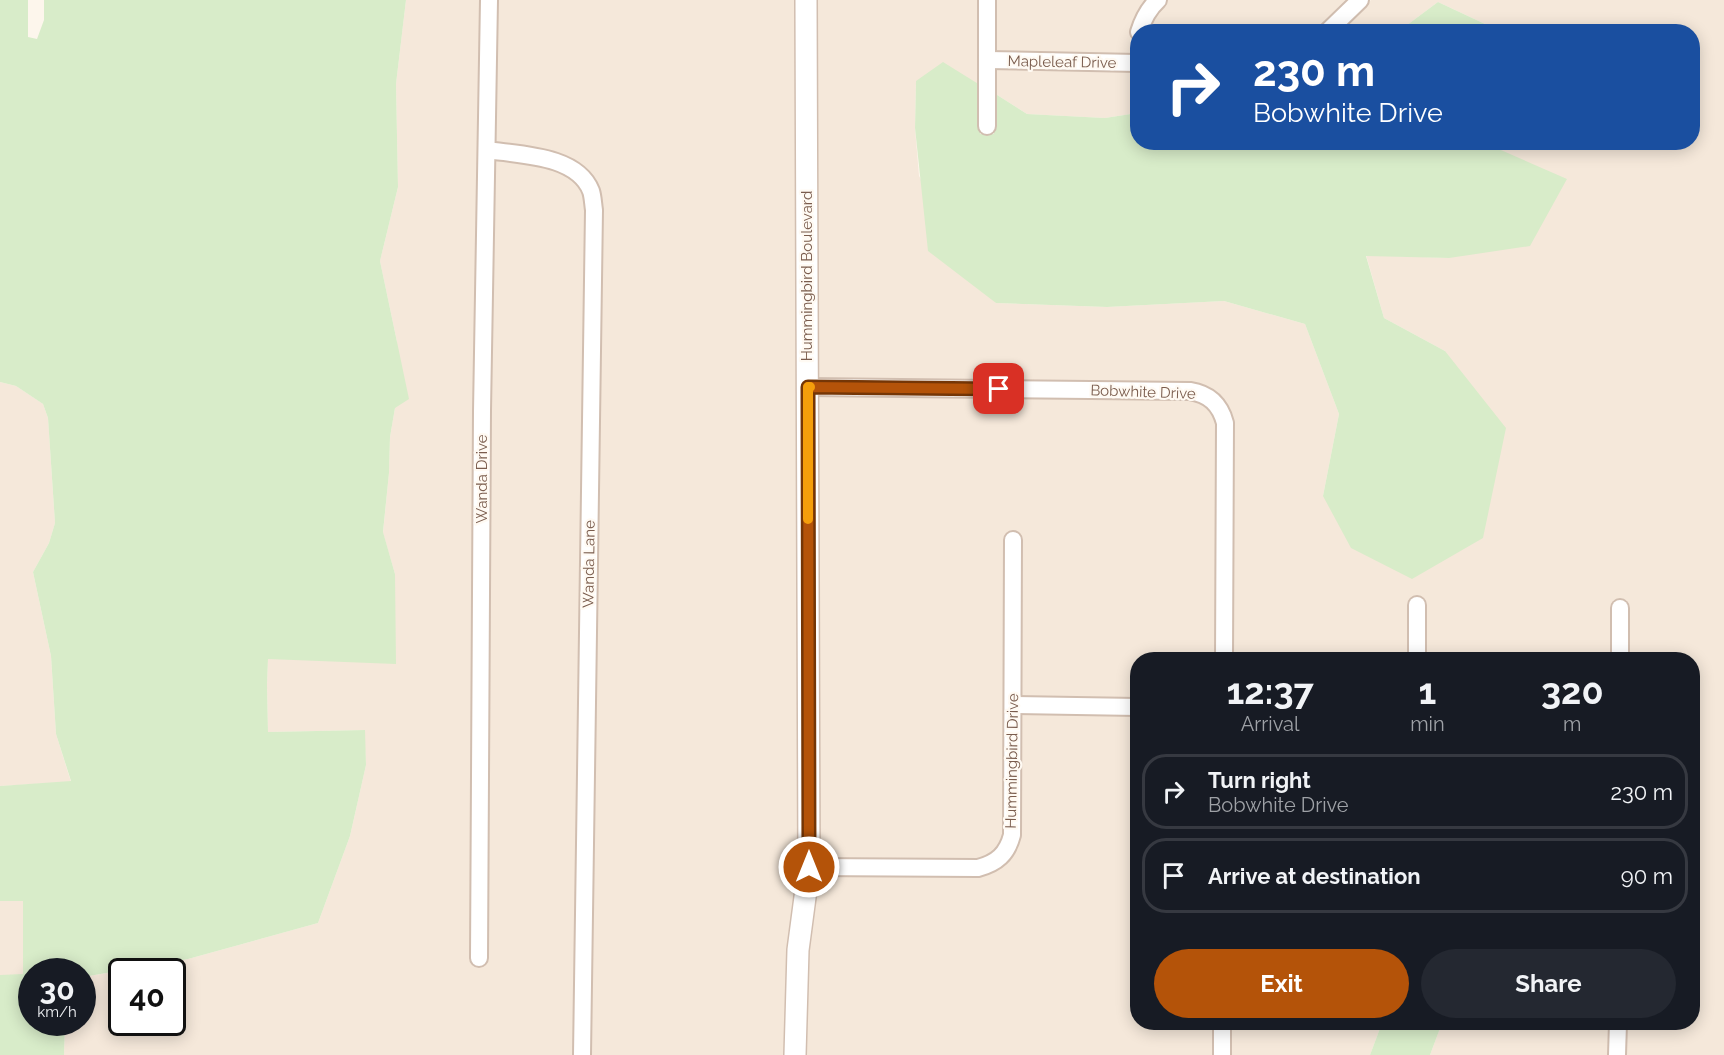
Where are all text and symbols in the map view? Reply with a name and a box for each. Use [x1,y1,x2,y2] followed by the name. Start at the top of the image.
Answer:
[1253,47,1375,96] text: 230 m
[1154,48,1232,126] icon: right
[1008,52,1117,72] street label: Mapleleaf Drive
[1253,97,1443,128] text: Bobwhite Drive
[798,191,816,361] street label: Hummingbird Boulevard
[973,363,1024,414] pin
[982,372,1015,405] icon: arrive
[1090,381,1196,403] street label: Bobwhite Drive
[473,434,491,523] street label: Wanda Drive
[579,520,599,608] street label: Wanda Lane
[1226,670,1314,712] text: 12:37
[1418,670,1436,712] text: 1
[1541,670,1604,712] text: 320
[1002,693,1022,829] street label: Hummingbird Drive
[1241,712,1299,736] text: Arrival
[1410,712,1445,736] text: min
[1563,712,1581,736] text: m
[1208,767,1311,793] text: Turn right
[1157,775,1190,808] icon: right
[1610,779,1673,805] text: 230 m
[1208,793,1349,817] text: Bobwhite Drive
[777,835,841,899] position arrow
[1157,859,1190,892] icon: arrive
[1208,863,1421,889] text: Arrive at destination
[1621,863,1673,889] text: 90 m
[1154,949,1409,1018] button: Exit
[1421,949,1676,1018] button: Share
[108,958,186,1036] speed limit sign: 40
[39,972,75,1007] text: 30
[37,1003,77,1021] text: km/h

